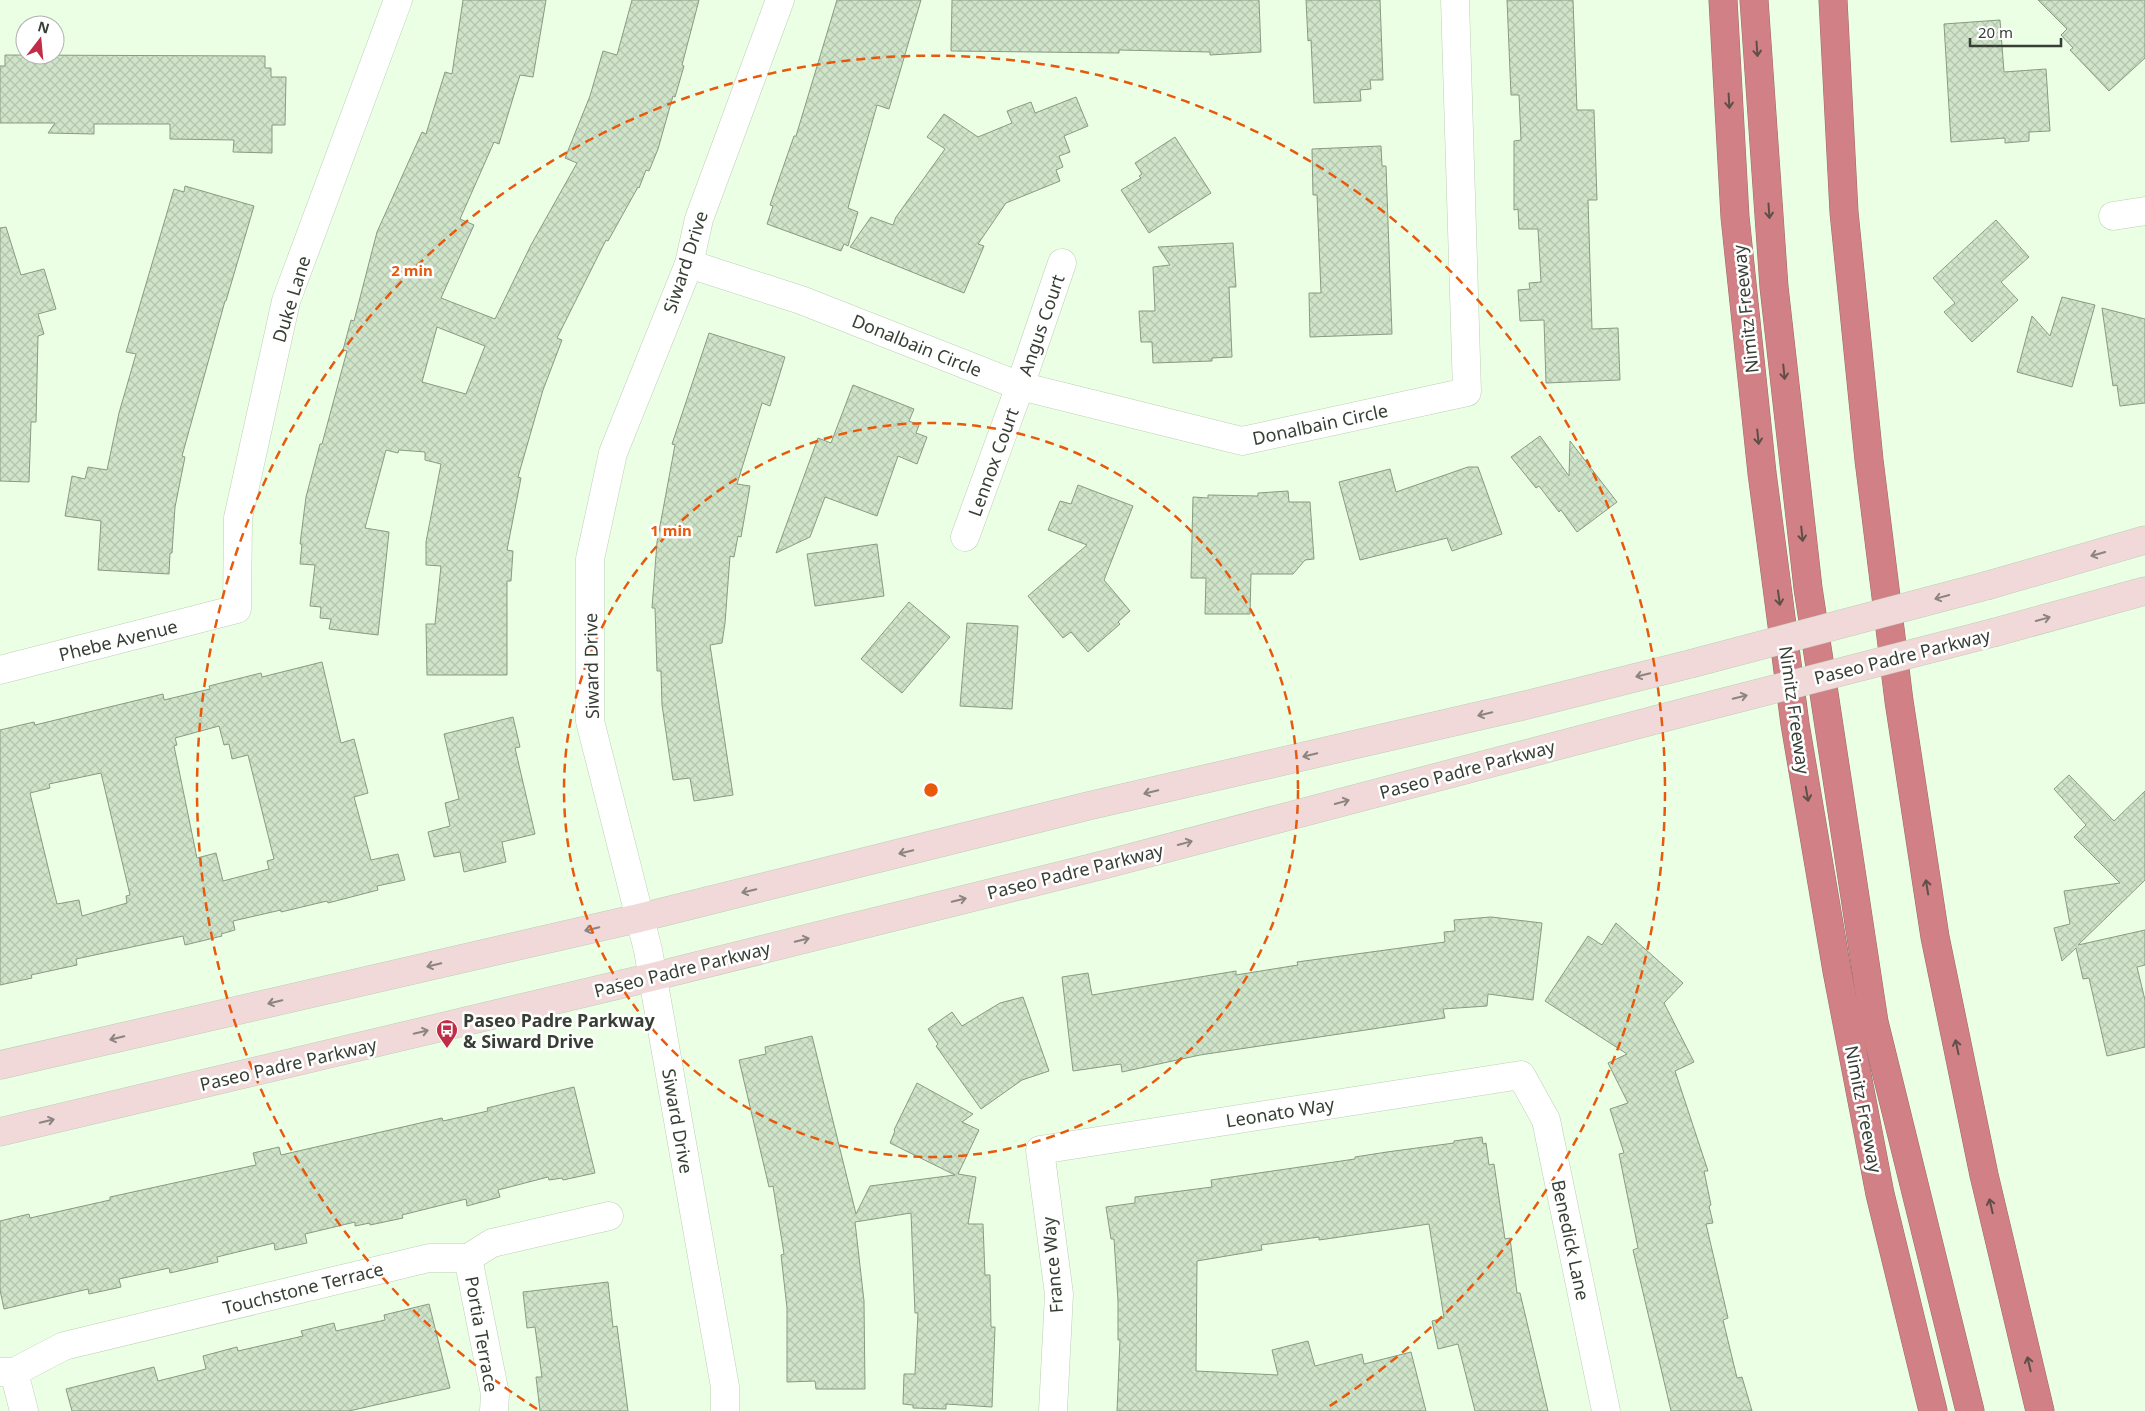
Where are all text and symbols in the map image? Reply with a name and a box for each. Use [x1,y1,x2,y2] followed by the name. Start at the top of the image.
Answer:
[15,15,65,65] north arrow
[1970,15,2061,47] scale bar
[36,16,52,38] text: N
[1978,22,2013,42] text: 20 m
[1752,40,1762,56] one-way arrow
[1724,93,1733,109] one-way arrow
[1764,202,1773,218] one-way arrow
[657,208,713,316] street label: Siward Drive
[1726,243,1764,375] street label: Nimitz Freeway
[266,253,316,345] street label: Duke Lane
[391,260,433,280] text: 2 min
[1012,271,1070,379] street label: Angus Court
[849,308,985,382] street label: Donalbain Circle
[1779,364,1789,380] one-way arrow
[1250,398,1390,450] street label: Donalbain Circle
[962,404,1024,520] street label: Lennox Court
[1753,429,1763,445] one-way arrow
[650,520,692,540] text: 1 min
[1797,526,1807,542] one-way arrow
[2091,549,2107,559] one-way arrow
[1774,590,1784,606] one-way arrow
[1934,593,1950,602] one-way arrow
[578,613,604,719] street label: Siward Drive
[56,614,180,666] street label: Phebe Avenue
[2034,614,2050,623] one-way arrow
[1811,622,1993,690] street label: Paseo Padre Parkway
[1774,644,1816,776] street label: Nimitz Freeway
[1635,671,1651,681] one-way arrow
[1732,692,1748,702] one-way arrow
[1477,710,1493,719] one-way arrow
[1377,734,1558,804] street label: Paseo Padre Parkway
[1302,751,1318,760] one-way arrow
[922,781,940,799] centre of rings
[1803,785,1813,801] one-way arrow
[1144,788,1160,797] one-way arrow
[1333,797,1349,806] one-way arrow
[984,837,1166,905] street label: Paseo Padre Parkway
[1176,838,1192,847] one-way arrow
[899,848,915,857] one-way arrow
[1922,879,1932,895] one-way arrow
[741,887,757,896] one-way arrow
[951,895,967,904] one-way arrow
[584,925,600,934] one-way arrow
[793,934,809,944] one-way arrow
[591,935,773,1003] street label: Paseo Padre Parkway
[426,961,442,970] one-way arrow
[268,998,284,1007] one-way arrow
[463,1008,655,1053] place label: Paseo Padre Parkway & Siward Drive
[435,1018,459,1049] bus stop icon: Paseo Padre Parkway & Siward Drive
[413,1027,429,1036] one-way arrow
[197,1032,380,1096] street label: Paseo Padre Parkway
[109,1034,125,1043] one-way arrow
[1952,1039,1962,1055] one-way arrow
[1840,1043,1888,1176] street label: Nimitz Freeway
[657,1067,699,1175] street label: Siward Drive
[1224,1091,1337,1132] street label: Leonato Way
[39,1116,55,1125] one-way arrow
[1547,1178,1595,1302] street label: Benedick Lane
[1986,1198,1995,1214] one-way arrow
[1036,1215,1068,1314] street label: France Way
[220,1256,386,1320] street label: Touchstone Terrace
[460,1274,504,1394] street label: Portia Terrace
[2024,1356,2033,1372] one-way arrow

